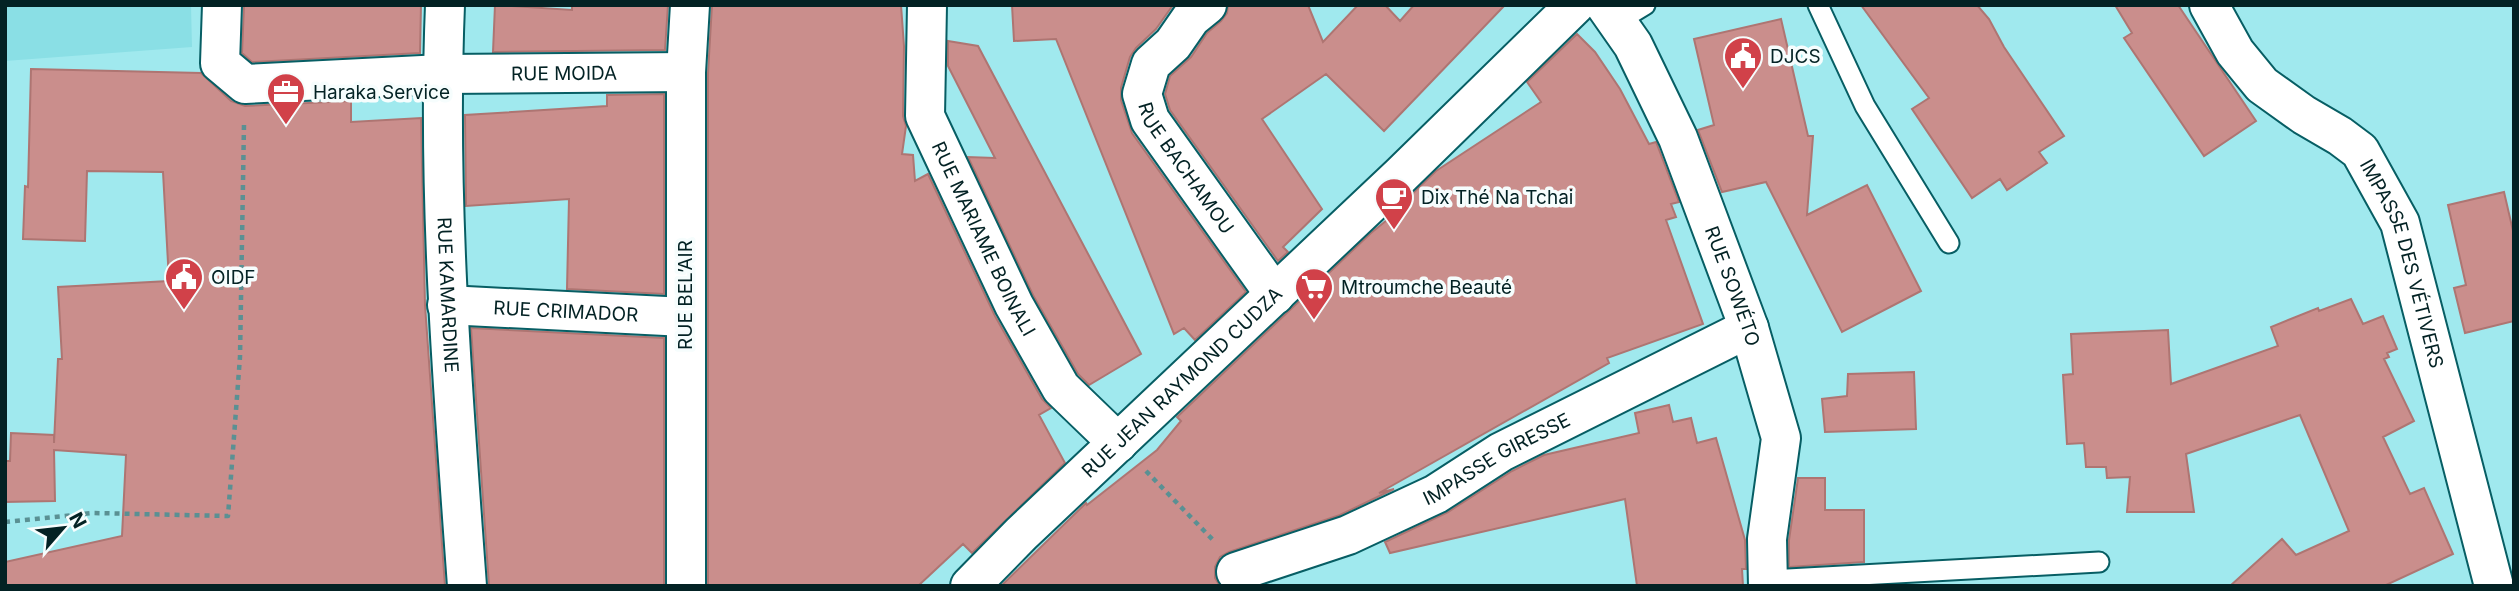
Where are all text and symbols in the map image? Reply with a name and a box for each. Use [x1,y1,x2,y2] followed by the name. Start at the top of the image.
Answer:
[1722,35,1764,90] public building icon: DJCS
[1770,45,1821,68] place label: DJCS
[511,62,617,85] street label: RUE MOIDA
[265,71,307,126] office icon: Haraka Service
[313,81,450,104] place label: Haraka Service
[1133,100,1239,238] street label: RUE BACHAMOU
[927,138,1040,340] street label: RUE MARIAME BOINALI
[2355,155,2448,371] street label: IMPASSE DES VÉTIVERS
[1373,176,1415,231] cafe icon: Dix Thé Na Tchai
[1421,186,1573,209] place label: Dix Thé Na Tchai
[433,217,463,374] street label: RUE KAMARDINE
[1700,223,1765,349] street label: RUE SOWÉTO
[674,240,697,350] street label: RUE BEL’AIR
[163,256,205,311] public building icon: OIDF
[211,266,256,289] place label: OIDF
[1293,266,1335,321] supermarket icon: Mtroumche Beauté
[1341,276,1512,299] place label: Mtroumche Beauté
[1077,282,1287,483] street label: RUE JEAN RAYMOND CUDZA
[493,296,639,327] street label: RUE CRIMADOR
[1420,408,1574,510] street label: IMPASSE GIRESSE
[28,493,98,563] north arrow
[64,508,91,532] text: N

